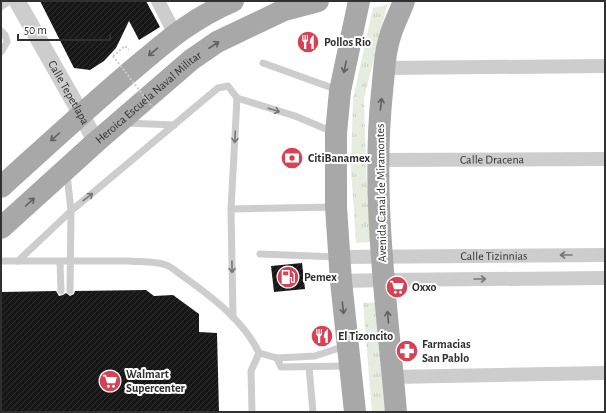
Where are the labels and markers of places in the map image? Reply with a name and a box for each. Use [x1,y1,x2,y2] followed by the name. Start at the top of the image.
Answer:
[295,29,321,55] restaurant icon: Pollos Rio
[324,36,371,48] place label: Pollos Rio
[279,145,305,171] bank icon: CitiBanamex
[308,152,371,164] place label: CitiBanamex
[275,264,301,290] fuel station icon: Pemex
[304,271,337,283] place label: Pemex
[384,274,410,300] supermarket icon: Oxxo
[412,281,437,293] place label: Oxxo
[309,323,335,349] restaurant icon: El Tizoncito
[338,330,393,342] place label: El Tizoncito
[394,338,420,364] pharmacy icon: Farmacias San Pablo
[422,338,471,364] place label: Farmacias San Pablo
[97,368,123,394] supermarket icon: Walmart Supercenter
[126,368,186,394] place label: Walmart Supercenter

